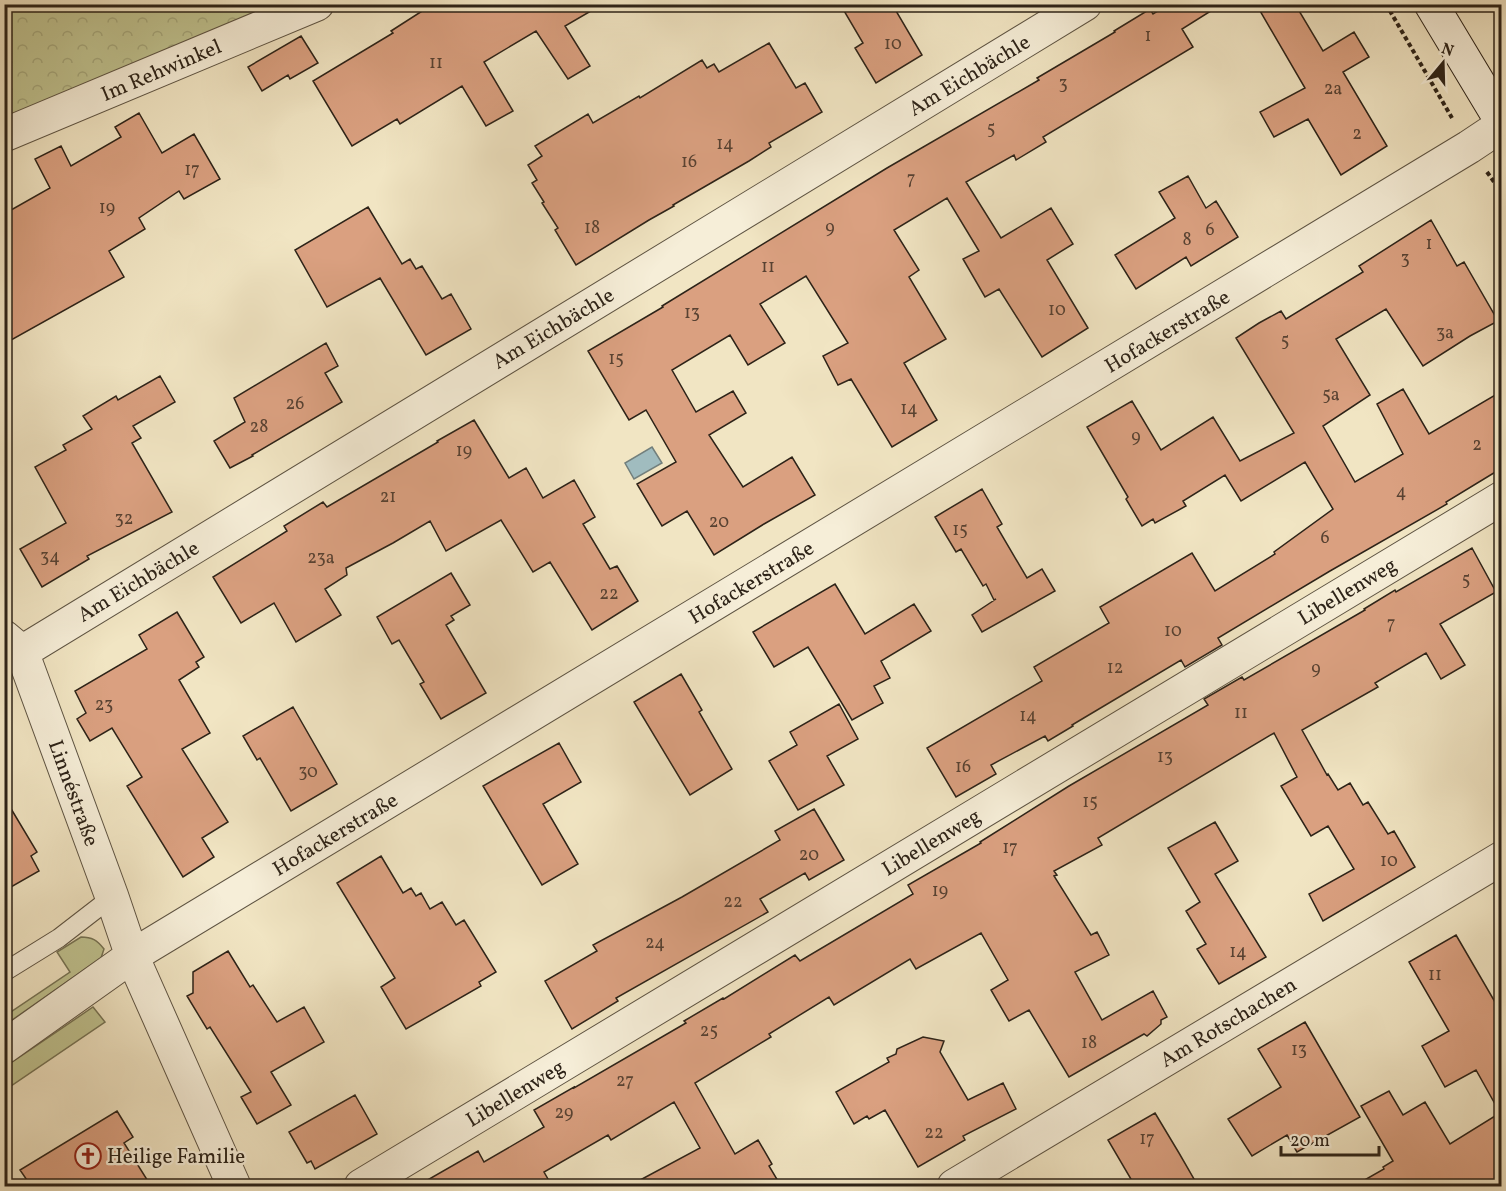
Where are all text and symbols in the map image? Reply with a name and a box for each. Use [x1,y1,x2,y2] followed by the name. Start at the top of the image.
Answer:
[1145,24,1151,49] house number: 1
[903,28,1036,124] street label: Am Eichbächle
[884,32,902,57] house number: 10
[97,33,226,110] street label: Im Rehwinkel
[1413,33,1473,93] north arrow
[1438,38,1457,63] text: N
[429,51,443,76] house number: 11
[1058,72,1068,97] house number: 3
[1324,77,1342,102] house number: 2a
[987,117,995,142] house number: 5
[1352,122,1362,147] house number: 2
[716,132,734,157] house number: 14
[681,150,697,175] house number: 16
[184,158,200,183] house number: 17
[907,167,915,192] house number: 7
[99,196,115,221] house number: 19
[584,216,600,241] house number: 18
[825,216,835,241] house number: 9
[1205,218,1215,243] house number: 6
[1182,228,1192,253] house number: 8
[1426,232,1432,257] house number: 1
[1400,247,1410,272] house number: 3
[761,255,775,280] house number: 11
[487,281,620,377] street label: Am Eichbächle
[1100,283,1236,381] street label: Hofackerstraße
[1048,298,1066,323] house number: 10
[684,301,700,326] house number: 13
[1436,321,1454,346] house number: 3a
[1281,329,1289,354] house number: 5
[608,347,624,372] house number: 15
[1322,383,1340,408] house number: 5a
[286,392,304,417] house number: 26
[900,397,918,422] house number: 14
[250,415,268,440] house number: 28
[1131,425,1141,450] house number: 9
[1472,433,1482,458] house number: 2
[456,439,472,464] house number: 19
[1396,480,1406,505] house number: 4
[380,485,396,510] house number: 21
[115,507,133,532] house number: 32
[709,510,729,535] house number: 20
[952,518,968,543] house number: 15
[1320,526,1330,551] house number: 6
[72,534,205,630] street label: Am Eichbächle
[684,534,820,632] street label: Hofackerstraße
[40,545,60,570] house number: 34
[307,546,335,571] house number: 23a
[1293,551,1403,633] street label: Libellenweg
[1462,568,1470,593] house number: 5
[599,582,619,607] house number: 22
[1387,612,1395,637] house number: 7
[1164,619,1182,644] house number: 10
[1107,656,1123,681] house number: 12
[1311,657,1321,682] house number: 9
[95,693,113,718] house number: 23
[1234,701,1248,726] house number: 11
[1019,704,1037,729] house number: 14
[40,736,105,851] street label: Linnéstraße
[1157,745,1173,770] house number: 13
[955,755,971,780] house number: 16
[298,760,318,785] house number: 30
[268,786,404,884] street label: Hofackerstraße
[1082,790,1098,815] house number: 15
[877,802,987,884] street label: Libellenweg
[1002,836,1018,861] house number: 17
[799,843,819,868] house number: 20
[1380,849,1398,874] house number: 10
[932,879,948,904] house number: 19
[723,890,743,915] house number: 22
[645,931,665,956] house number: 24
[1229,940,1247,965] house number: 14
[1428,963,1442,988] house number: 11
[1155,971,1303,1076] street label: Am Rotschachen
[700,1019,718,1044] house number: 25
[1081,1031,1097,1056] house number: 18
[1291,1038,1307,1063] house number: 13
[461,1053,571,1135] street label: Libellenweg
[616,1069,634,1094] house number: 27
[555,1101,573,1126] house number: 29
[1281,1119,1378,1157] scale bar
[924,1121,944,1146] house number: 22
[1139,1127,1155,1152] house number: 17
[1290,1129,1330,1154] text: 20 m
[73,1141,103,1171] church icon: Heilige Familie
[107,1143,245,1172] place label: Heilige Familie

